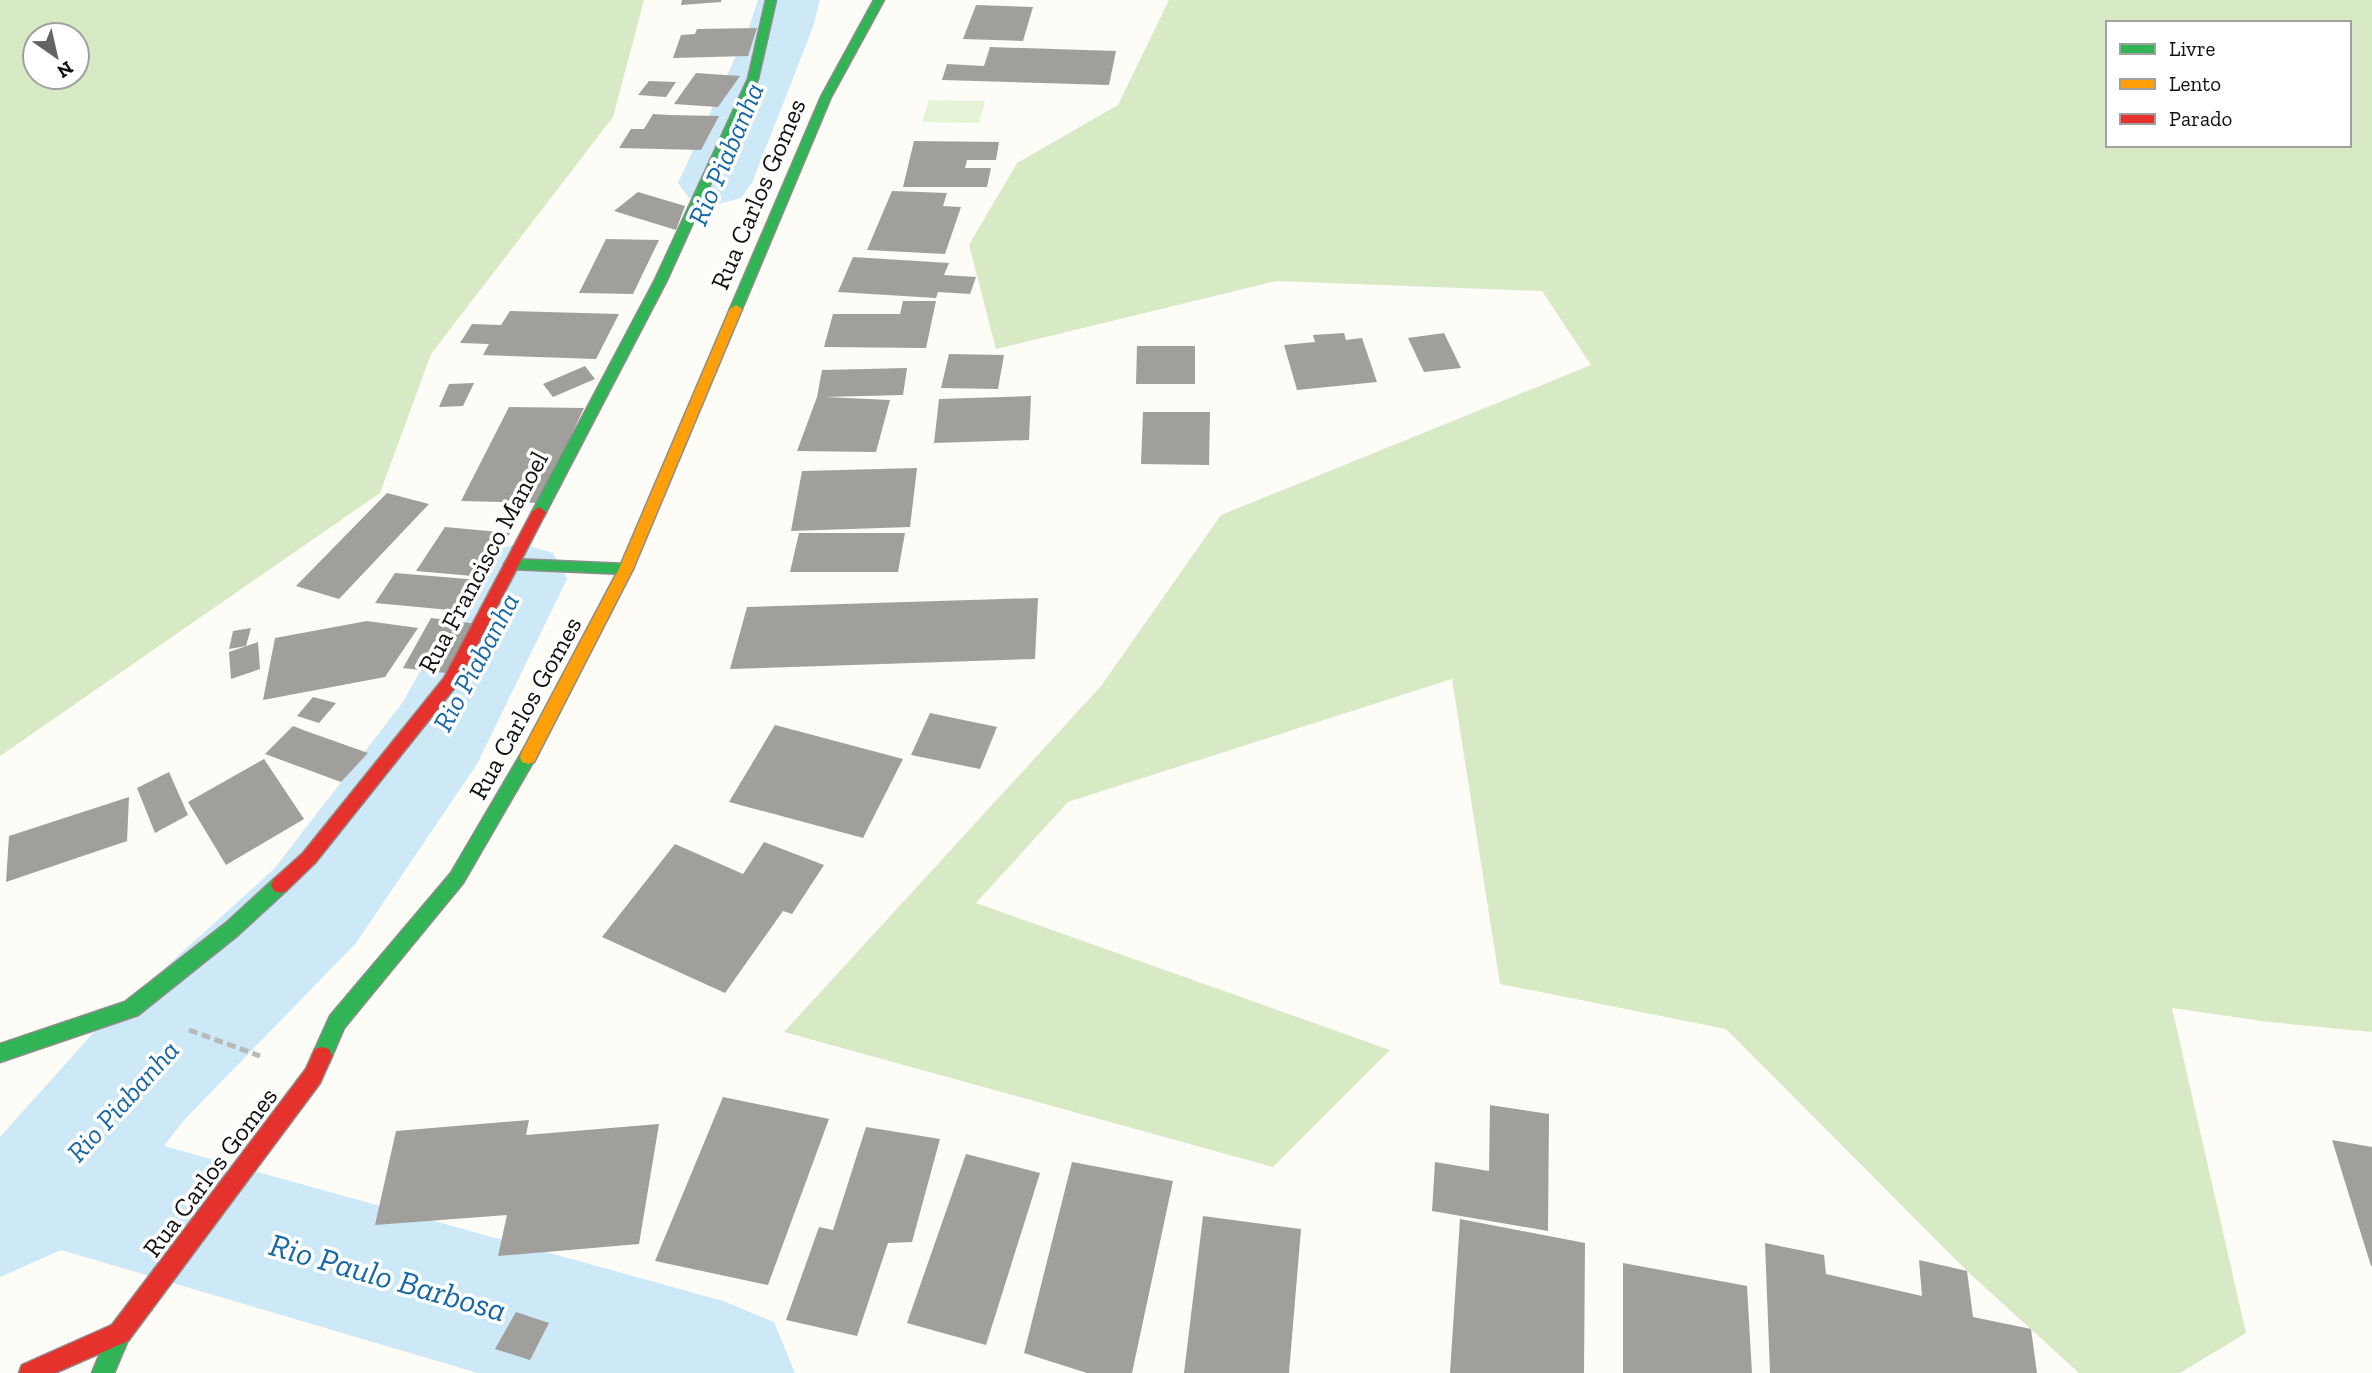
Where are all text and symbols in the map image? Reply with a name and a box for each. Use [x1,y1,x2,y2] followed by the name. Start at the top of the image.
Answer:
[21,21,91,91] north arrow
[2106,21,2351,147] legend
[2169,36,2216,61] text: Livre
[53,56,78,83] text: N
[2169,71,2221,96] text: Lento
[681,78,771,230] water label: Rio Piabanha
[703,94,813,294] street label: Rua Carlos Gomes
[2169,106,2232,131] text: Parado
[411,446,555,678] street label: Rua Francisco Manoel
[426,587,526,737] water label: Rio Piabanha
[462,611,588,805] street label: Rua Carlos Gomes
[60,1034,186,1168] water label: Rio Piabanha
[136,1081,284,1263] street label: Rua Carlos Gomes
[265,1225,511,1329] water label: Rio Paulo Barbosa

